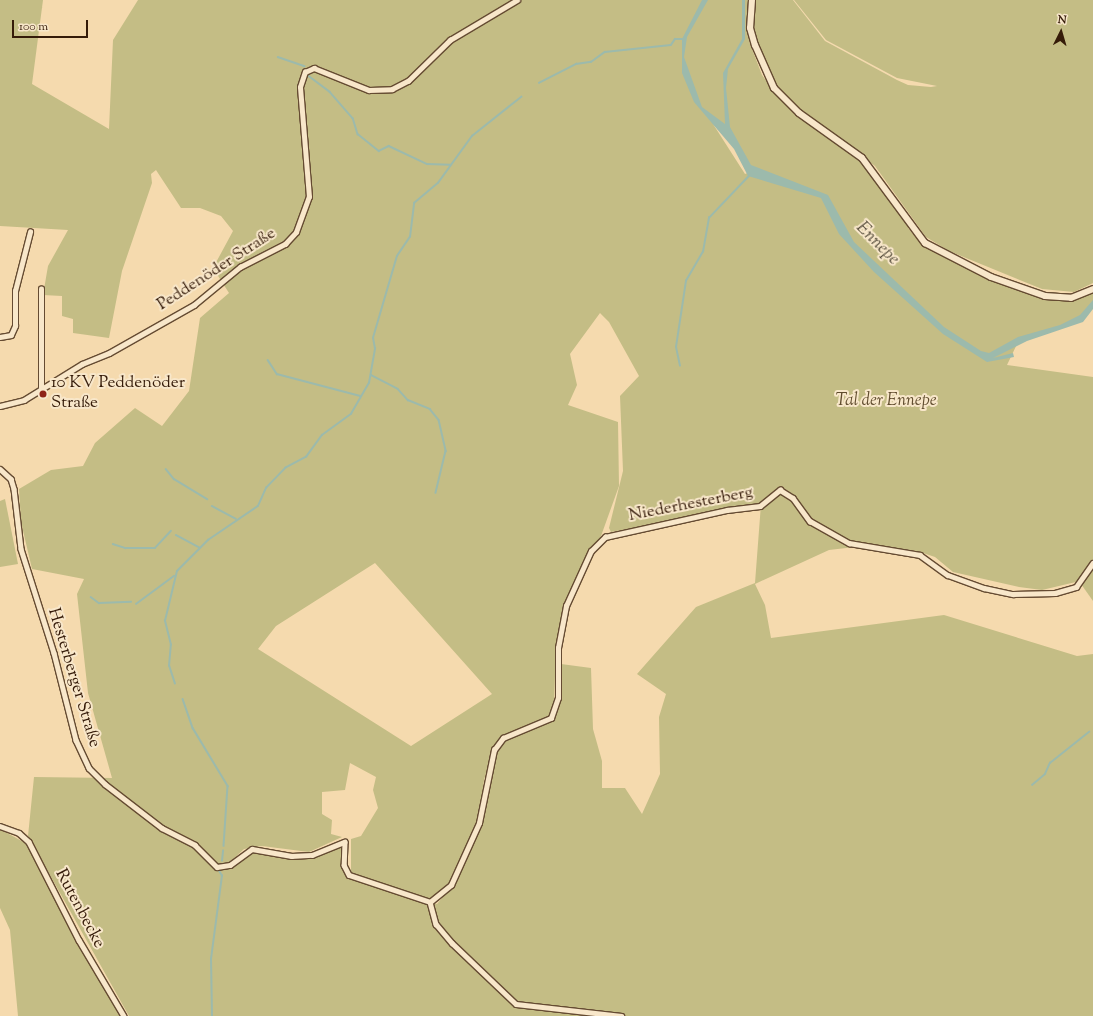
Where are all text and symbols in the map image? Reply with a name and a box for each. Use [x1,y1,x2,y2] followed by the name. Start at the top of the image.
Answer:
[14,12,90,38] scale bar
[1041,12,1081,52] north arrow
[1057,12,1067,28] text: N
[19,18,48,36] text: 100 m
[851,218,903,270] water label: Ennepe
[154,224,280,316] street label: Peddenöder Straße
[51,374,185,414] place label: 10 KV Peddenöder Straße
[38,389,48,399] marker: 10 KV Peddenöder Straße
[835,392,937,412] park label: Tal der Ennepe
[627,483,755,527] street label: Niederhesterberg
[42,606,104,750] street label: Hesterberger Straße
[50,866,108,952] street label: Rutenbecke

